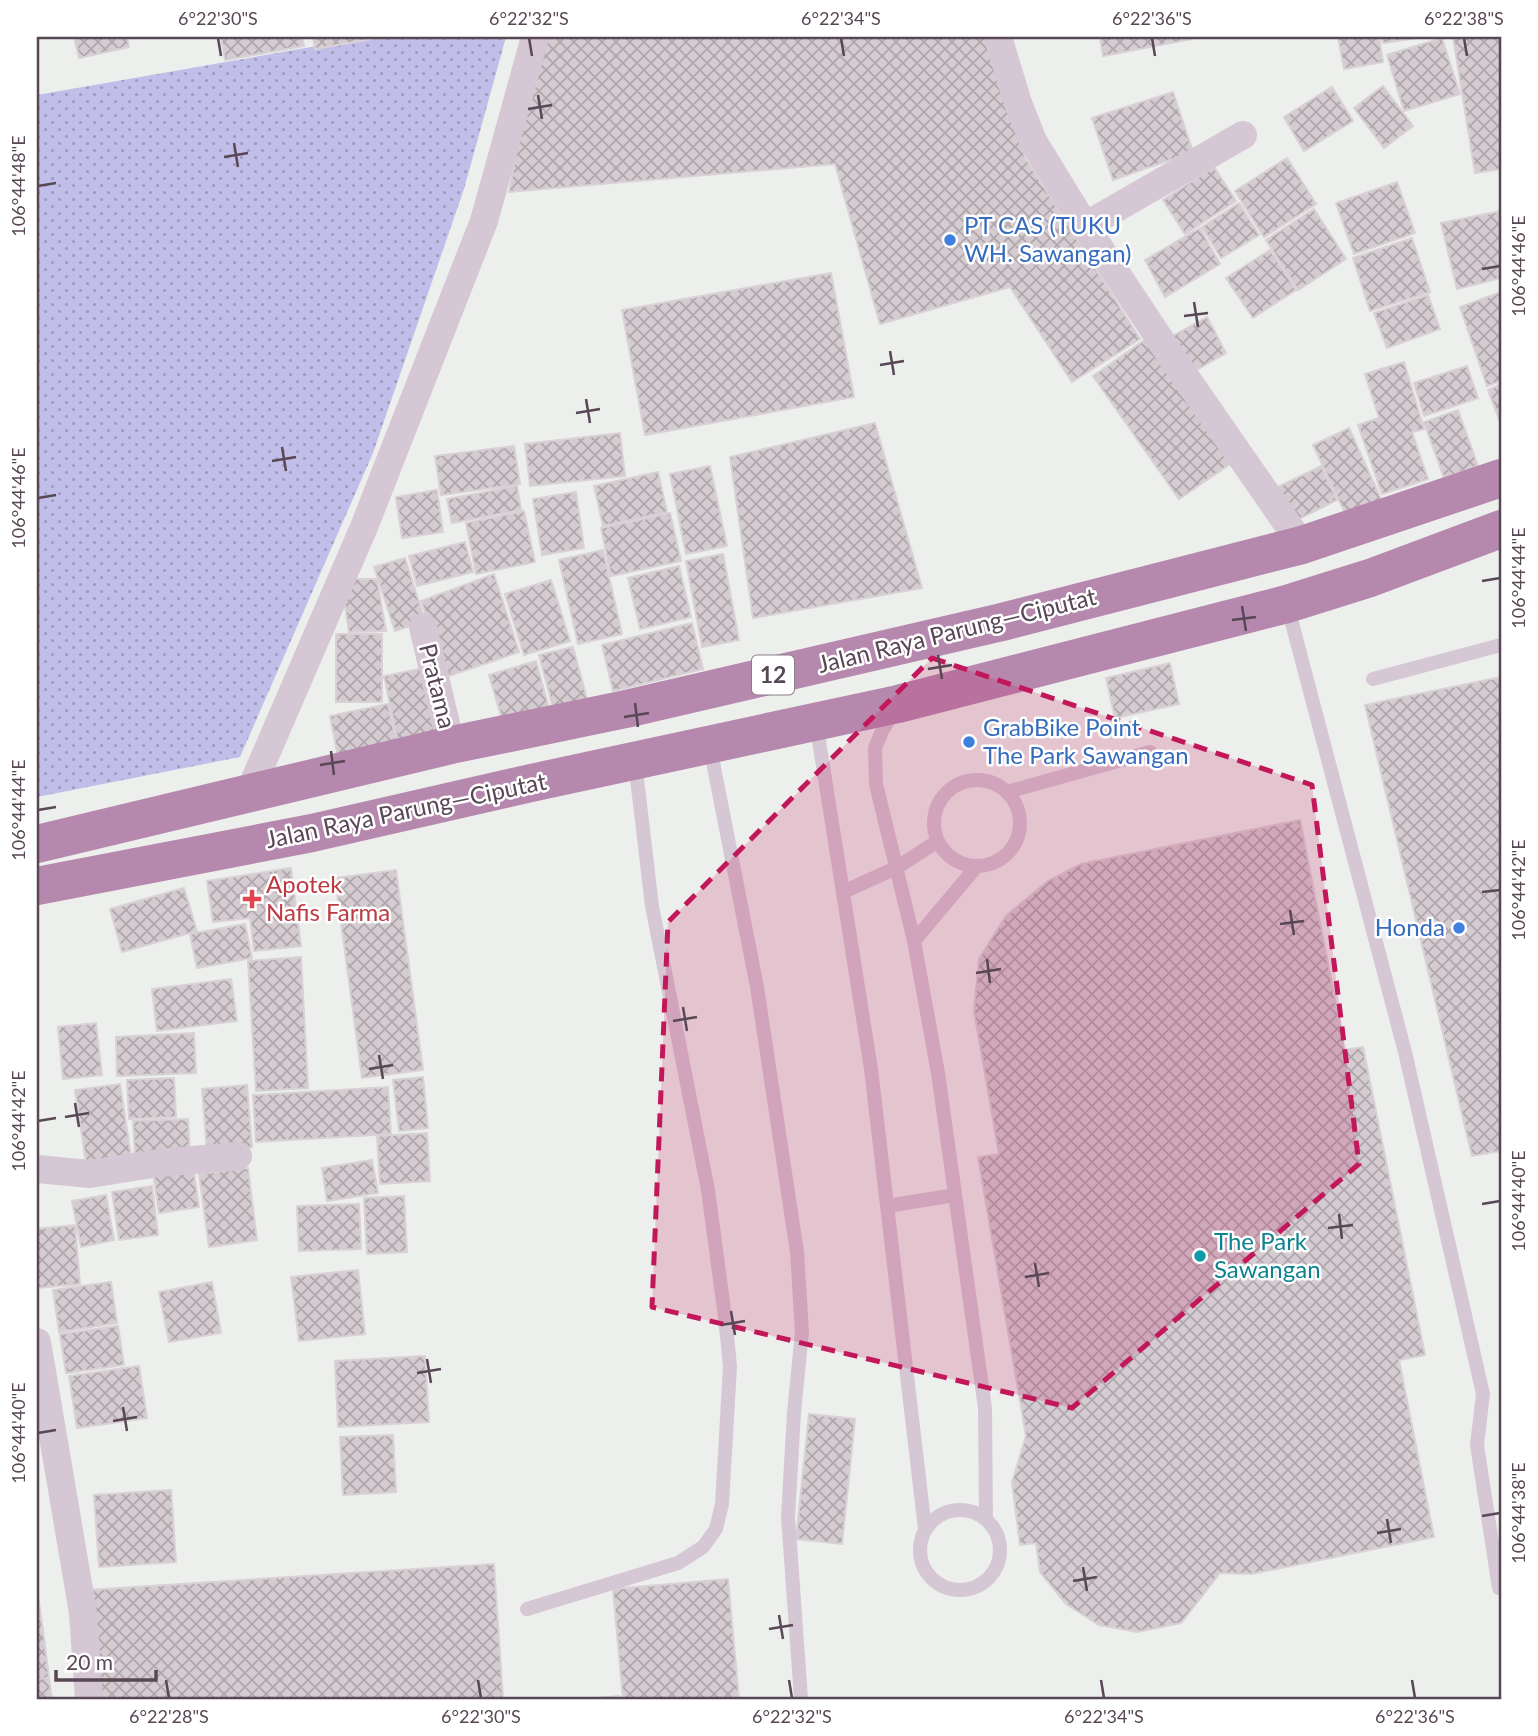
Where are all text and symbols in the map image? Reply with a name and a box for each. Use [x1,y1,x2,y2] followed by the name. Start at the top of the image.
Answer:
[178,7,258,29] text: 6°22'30"S
[489,7,569,29] text: 6°22'32"S
[801,7,881,29] text: 6°22'34"S
[1112,7,1192,29] text: 6°22'36"S
[1424,7,1504,29] text: 6°22'38"S
[7,135,29,237] text: 106°44'48"E
[964,210,1132,267] place label: PT CAS (TUKU WH. Sawangan)
[1507,215,1529,317] text: 106°44'46"E
[942,232,958,248] marker: PT CAS (TUKU WH. Sawangan)
[7,447,29,549] text: 106°44'46"E
[1507,527,1529,629] text: 106°44'44"E
[814,581,1099,678] street label: Jalan Raya Parung—Ciputat
[414,640,463,731] street label: Pratama
[752,656,794,694] road number: 12
[983,712,1189,769] place label: GrabBike Point The Park Sawangan
[961,734,977,750] marker: GrabBike Point The Park Sawangan
[7,759,29,861] text: 106°44'44"E
[263,766,549,853] street label: Jalan Raya Parung—Ciputat
[1507,839,1529,941] text: 106°44'42"E
[266,869,390,926] place label: Apotek Nafis Farma
[244,891,260,907] marker: Apotek Nafis Farma
[1375,912,1445,941] place label: Honda
[1451,920,1467,936] marker: Honda
[7,1070,29,1172] text: 106°44'42"E
[1507,1150,1529,1252] text: 106°44'40"E
[1214,1226,1321,1283] place label: The Park Sawangan
[1192,1248,1208,1264] marker: The Park Sawangan
[7,1382,29,1484] text: 106°44'40"E
[1507,1462,1529,1564] text: 106°44'38"E
[56,1638,156,1682] scale bar
[66,1649,113,1674] text: 20 m
[129,1705,209,1727] text: 6°22'28"S
[441,1705,521,1727] text: 6°22'30"S
[752,1705,832,1727] text: 6°22'32"S
[1064,1705,1144,1727] text: 6°22'34"S
[1375,1705,1455,1727] text: 6°22'36"S

